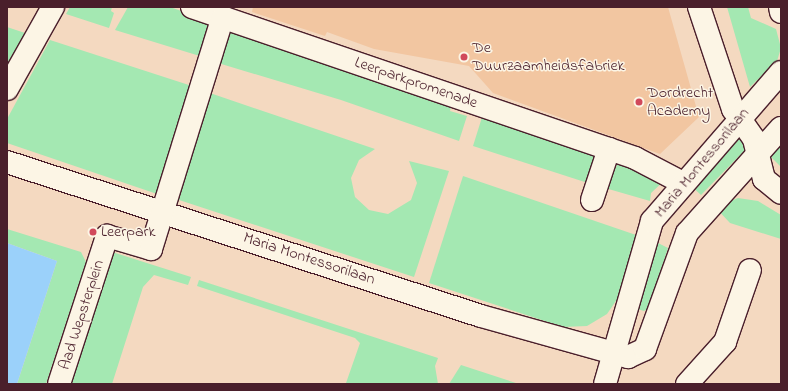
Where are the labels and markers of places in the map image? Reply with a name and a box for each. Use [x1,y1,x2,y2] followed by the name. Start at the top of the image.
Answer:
[472,38,625,76] place label: De Duurzaamheidsfabriek
[459,52,469,62] marker: De Duurzaamheidsfabriek
[647,83,713,121] place label: Dordrecht Academy
[634,97,644,107] marker: Dordrecht Academy
[101,222,156,242] place label: Leerpark
[88,227,98,237] marker: Leerpark

